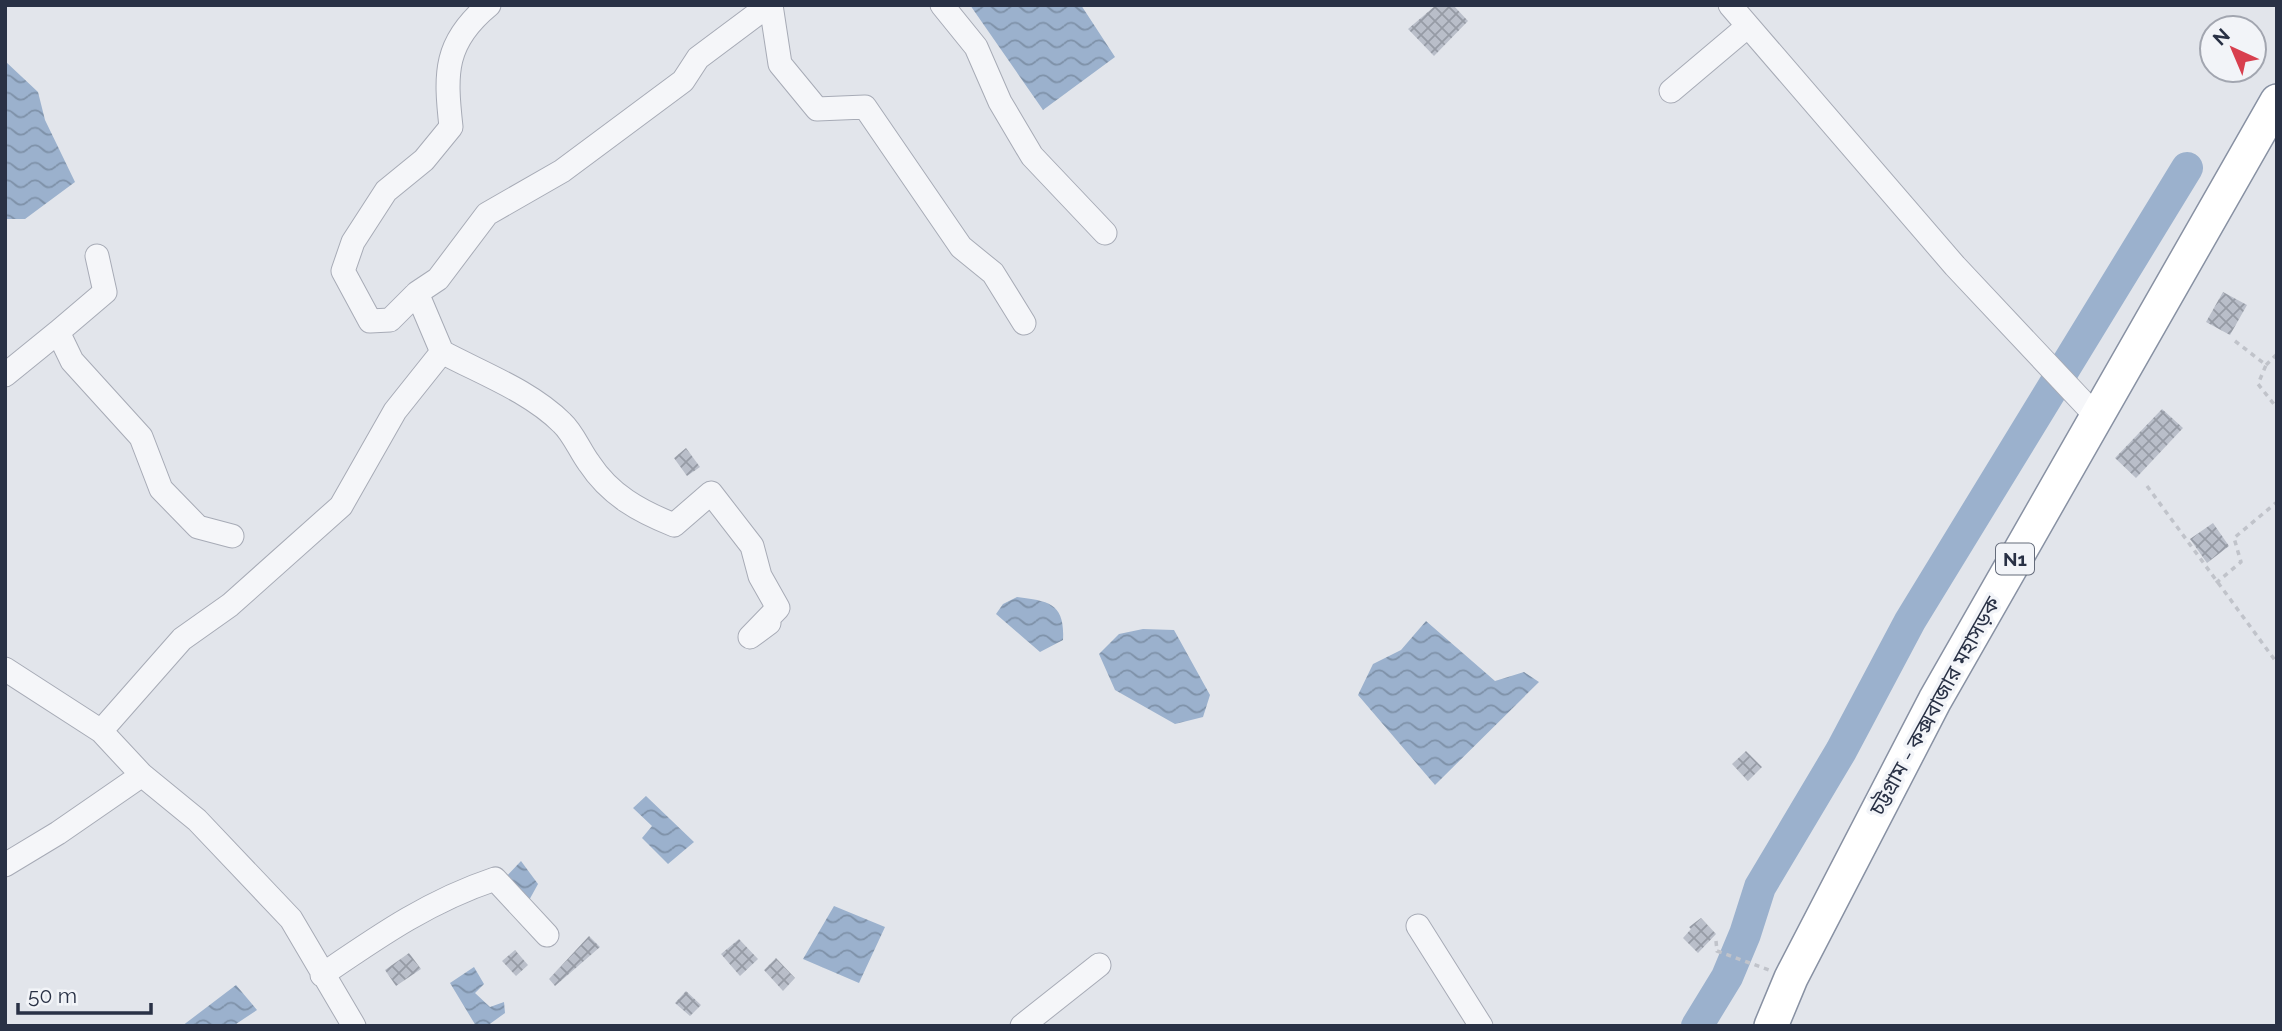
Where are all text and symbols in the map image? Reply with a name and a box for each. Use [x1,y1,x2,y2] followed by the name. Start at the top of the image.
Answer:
[2198,14,2268,84] north arrow
[2208,24,2234,50] text: N
[1996,544,2034,574] road number: N1
[1864,591,2006,820] street label: চট্টগ্রাম - কক্সবাজার মহাসড়ক
[18,972,150,1016] scale bar
[28,983,77,1008] text: 50 m

